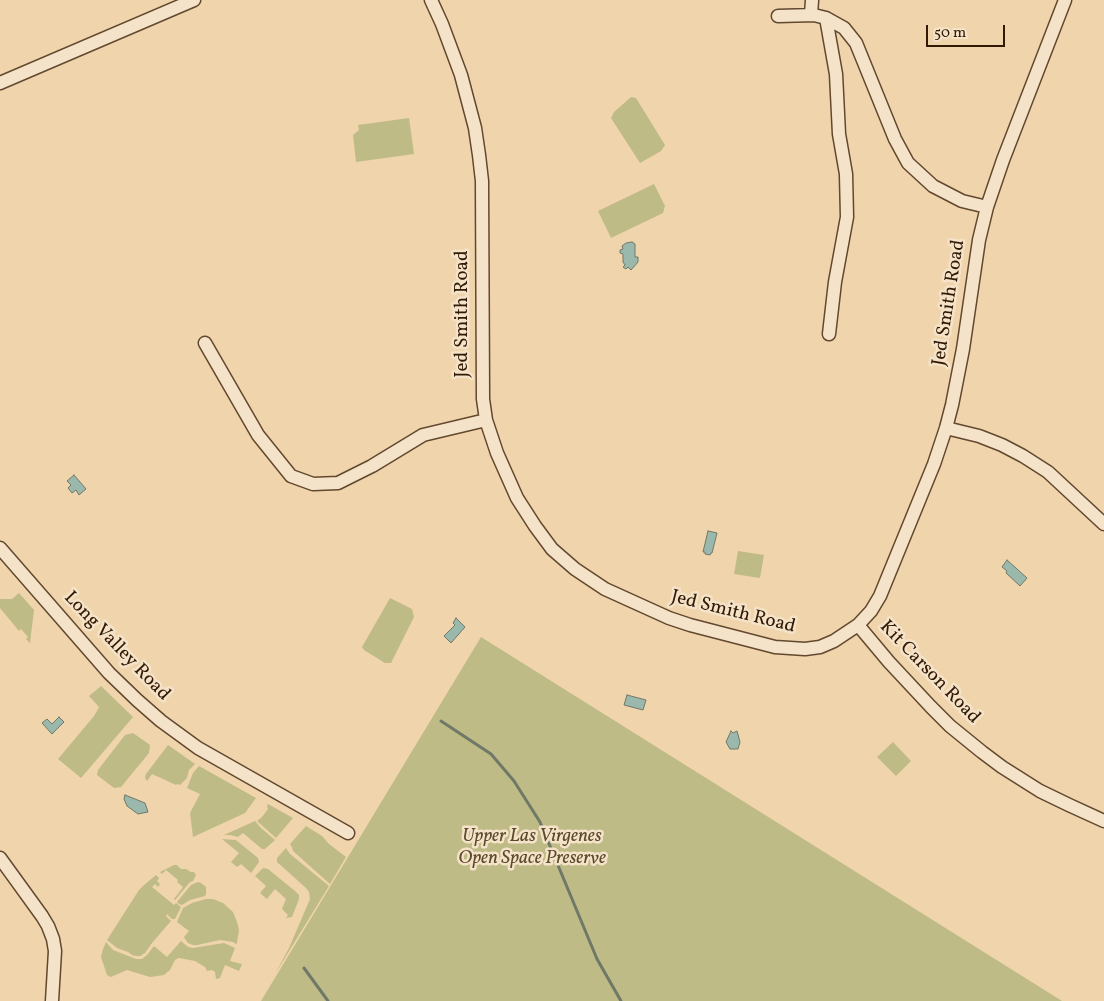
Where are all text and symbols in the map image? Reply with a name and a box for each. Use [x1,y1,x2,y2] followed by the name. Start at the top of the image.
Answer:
[929,15,1008,47] scale bar
[934,23,966,44] text: 50 m
[929,238,971,368] street label: Jed Smith Road
[453,250,475,378] street label: Jed Smith Road
[58,587,174,707] street label: Long Valley Road
[668,587,798,639] street label: Jed Smith Road
[874,616,984,730] street label: Kit Carson Road
[458,827,606,871] park label: Upper Las Virgenes Open Space Preserve

